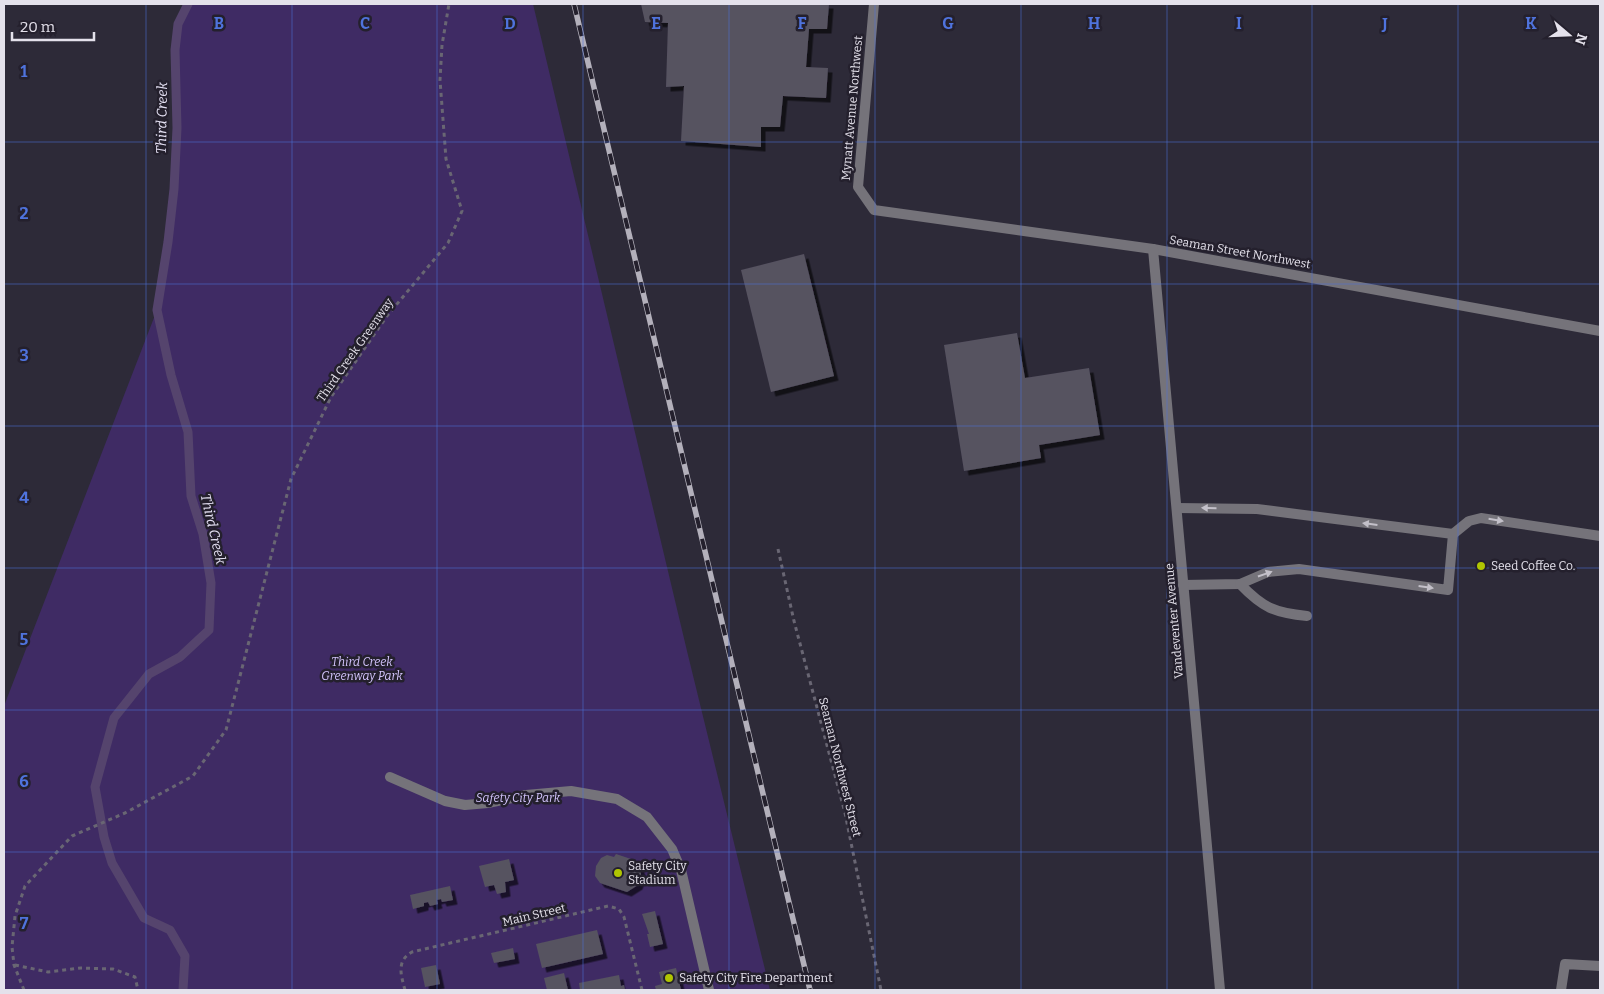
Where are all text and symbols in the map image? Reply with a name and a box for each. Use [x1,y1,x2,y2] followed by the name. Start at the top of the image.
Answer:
[12,10,95,42] scale bar
[1544,10,1594,60] north arrow
[214,14,224,33] text: B
[360,14,370,33] text: C
[504,14,516,33] text: D
[651,14,661,33] text: E
[798,14,807,33] text: F
[942,14,954,33] text: G
[1088,14,1101,33] text: H
[1236,14,1242,33] text: I
[1381,14,1388,33] text: J
[1525,14,1537,33] text: K
[20,18,56,36] text: 20 m
[1571,31,1591,47] text: N
[839,34,865,181] street label: Mynatt Avenue Northwest
[21,62,28,81] text: 1
[153,81,171,154] water label: Third Creek
[19,204,29,223] text: 2
[1168,233,1312,271] street label: Seaman Street Northwest
[314,295,397,405] street label: Third Creek Greenway
[19,346,29,365] text: 3
[19,488,29,507] text: 4
[197,492,229,566] water label: Third Creek
[1200,504,1216,512] one-way arrow
[1489,516,1505,524] one-way arrow
[1362,520,1378,528] one-way arrow
[1491,559,1575,573] place label: Seed Coffee Co.
[1475,560,1487,572] marker: Seed Coffee Co.
[1162,563,1186,679] street label: Vandeventer Avenue
[1258,570,1273,578] one-way arrow
[1418,583,1434,591] one-way arrow
[20,630,29,649] text: 5
[321,655,403,683] park label: Third Creek Greenway Park
[816,696,864,839] street label: Seaman Northwest Street
[19,772,29,791] text: 6
[476,791,561,805] park label: Safety City Park
[628,859,687,887] place label: Safety City Stadium
[612,867,624,879] marker: Safety City Stadium
[501,901,568,929] street label: Main Street
[20,914,29,933] text: 7
[679,971,833,985] place label: Safety City Fire Department
[663,972,675,984] marker: Safety City Fire Department

